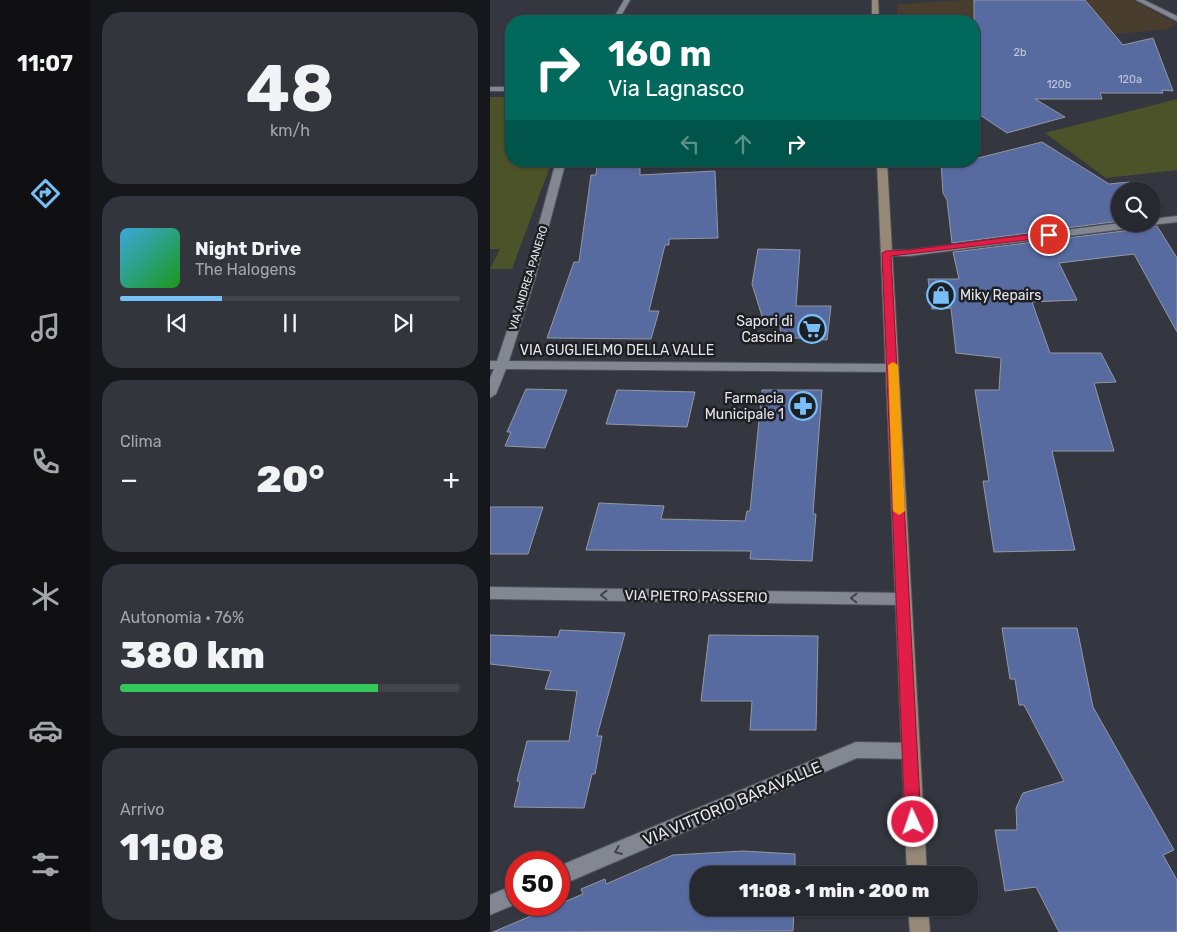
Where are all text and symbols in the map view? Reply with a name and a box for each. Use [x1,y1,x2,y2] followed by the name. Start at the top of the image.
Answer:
[608,33,712,75] text: 160 m
[525,35,590,100] icon: right
[1013,46,1027,59] house number: 2b
[17,50,73,77] text: 11:07
[246,50,334,127] text: 48
[1118,73,1142,86] house number: 120a
[608,75,744,102] text: Via Lagnasco
[1047,78,1071,91] house number: 120b
[270,121,310,140] text: km/h
[676,130,704,158] icon: left
[729,130,757,158] icon: ahead
[782,130,810,158] icon: right
[28,176,63,211] icon: directions
[1111,182,1161,232] map controls
[1111,182,1161,232] button: search
[1028,214,1070,256] pin
[1035,221,1063,249] icon: arrive
[506,224,551,332] street label: VIA ANDREA PANERO
[195,237,301,260] text: Night Drive
[195,260,296,279] text: The Halogens
[926,280,956,310] shop icon: Miky Repairs
[960,287,1041,304] place label: Miky Repairs
[163,309,191,337] icon: previous
[276,309,304,337] icon: pause
[389,309,417,337] icon: next
[28,310,63,345] icon: music
[736,313,793,346] place label: Sapori di Cascina
[797,314,827,344] supermarket icon: Sapori di Cascina
[520,342,714,359] street label: VIA GUGLIELMO DELLA VALLE
[705,390,784,423] place label: Farmacia Municipale 1
[788,391,818,421] pharmacy icon: Farmacia Municipale 1
[120,432,161,451] text: Clima
[28,444,63,479] icon: phone
[256,456,325,502] text: 20°
[120,463,138,496] text: −
[443,463,460,496] text: +
[28,579,63,614] icon: climate
[624,587,768,606] street label: VIA PIETRO PASSERIO
[600,590,608,600] one-way arrow
[850,593,858,603] one-way arrow
[120,608,244,627] text: Autonomia · 76%
[120,632,265,678] text: 380 km
[28,713,63,748] icon: car
[640,757,824,850] street label: VIA VITTORIO BARAVALLE
[886,795,938,847] position arrow
[120,800,165,819] text: Arrivo
[120,824,225,870] text: 11:08
[614,845,622,855] one-way arrow
[28,847,63,882] icon: filters
[505,851,570,916] speed limit sign: 50
[739,879,929,902] text: 11:08 · 1 min · 200 m

